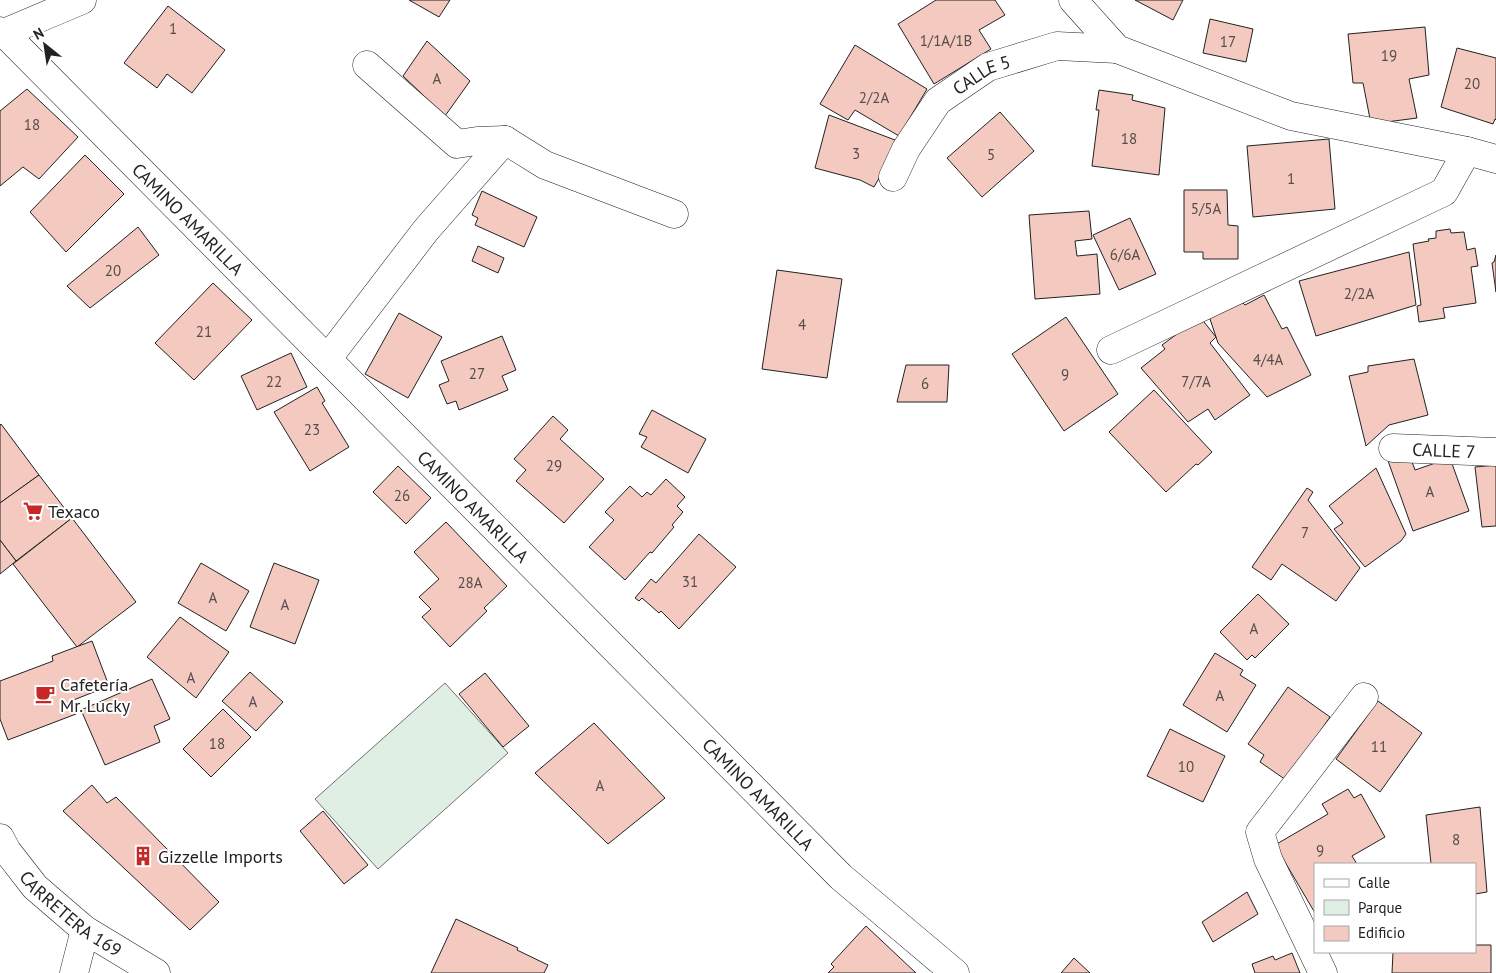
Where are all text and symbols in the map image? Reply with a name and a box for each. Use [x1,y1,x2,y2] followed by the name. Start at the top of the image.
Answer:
[169,19,177,38] house number: 1
[20,20,70,70] north arrow
[30,24,47,44] text: N
[920,31,972,50] house number: 1/1A/1B
[1220,32,1236,51] house number: 17
[1381,46,1397,65] house number: 19
[948,49,1013,99] street label: CALLE 5
[433,69,442,88] house number: A
[1464,74,1480,93] house number: 20
[859,88,889,107] house number: 2/2A
[24,115,40,134] house number: 18
[1121,129,1137,148] house number: 18
[852,144,860,163] house number: 3
[987,145,995,164] house number: 5
[128,158,249,280] street label: CAMINO AMARILLA
[1287,169,1295,188] house number: 1
[1191,199,1221,218] house number: 5/5A
[1110,245,1140,264] house number: 6/6A
[105,261,121,280] house number: 20
[1344,284,1374,303] house number: 2/2A
[798,315,806,334] house number: 4
[196,322,212,341] house number: 21
[1253,350,1283,369] house number: 4/4A
[469,364,485,383] house number: 27
[1061,365,1069,384] house number: 9
[266,372,282,391] house number: 22
[1181,372,1211,391] house number: 7/7A
[921,374,929,393] house number: 6
[304,420,320,439] house number: 23
[1412,437,1476,463] street label: CALLE 7
[413,445,534,568] street label: CAMINO AMARILLA
[546,456,562,475] house number: 29
[1426,482,1435,501] house number: A
[394,486,410,505] house number: 26
[22,500,44,522] supermarket icon: Texaco
[48,500,100,523] place label: Texaco
[1301,523,1309,542] house number: 7
[682,572,698,591] house number: 31
[457,573,483,592] house number: 28A
[209,588,218,607] house number: A
[281,595,290,614] house number: A
[1250,619,1259,638] house number: A
[187,668,196,687] house number: A
[60,673,131,717] place label: Cafetería Mr. Lucky
[34,683,56,705] cafe icon: Cafetería Mr. Lucky
[1216,686,1225,705] house number: A
[249,692,258,711] house number: A
[698,733,819,855] street label: CAMINO AMARILLA
[209,734,225,753] house number: 18
[1371,737,1387,756] house number: 11
[1178,757,1194,776] house number: 10
[596,776,605,795] house number: A
[1452,830,1460,849] house number: 8
[1316,841,1324,860] house number: 9
[132,845,154,867] building icon: Gizzelle Imports
[158,845,283,868] place label: Gizzelle Imports
[1314,863,1476,953] legend
[15,866,126,961] street label: CARRETERA 169
[1358,873,1390,892] text: Calle
[1358,898,1402,917] text: Parque
[1358,923,1405,942] text: Edificio

